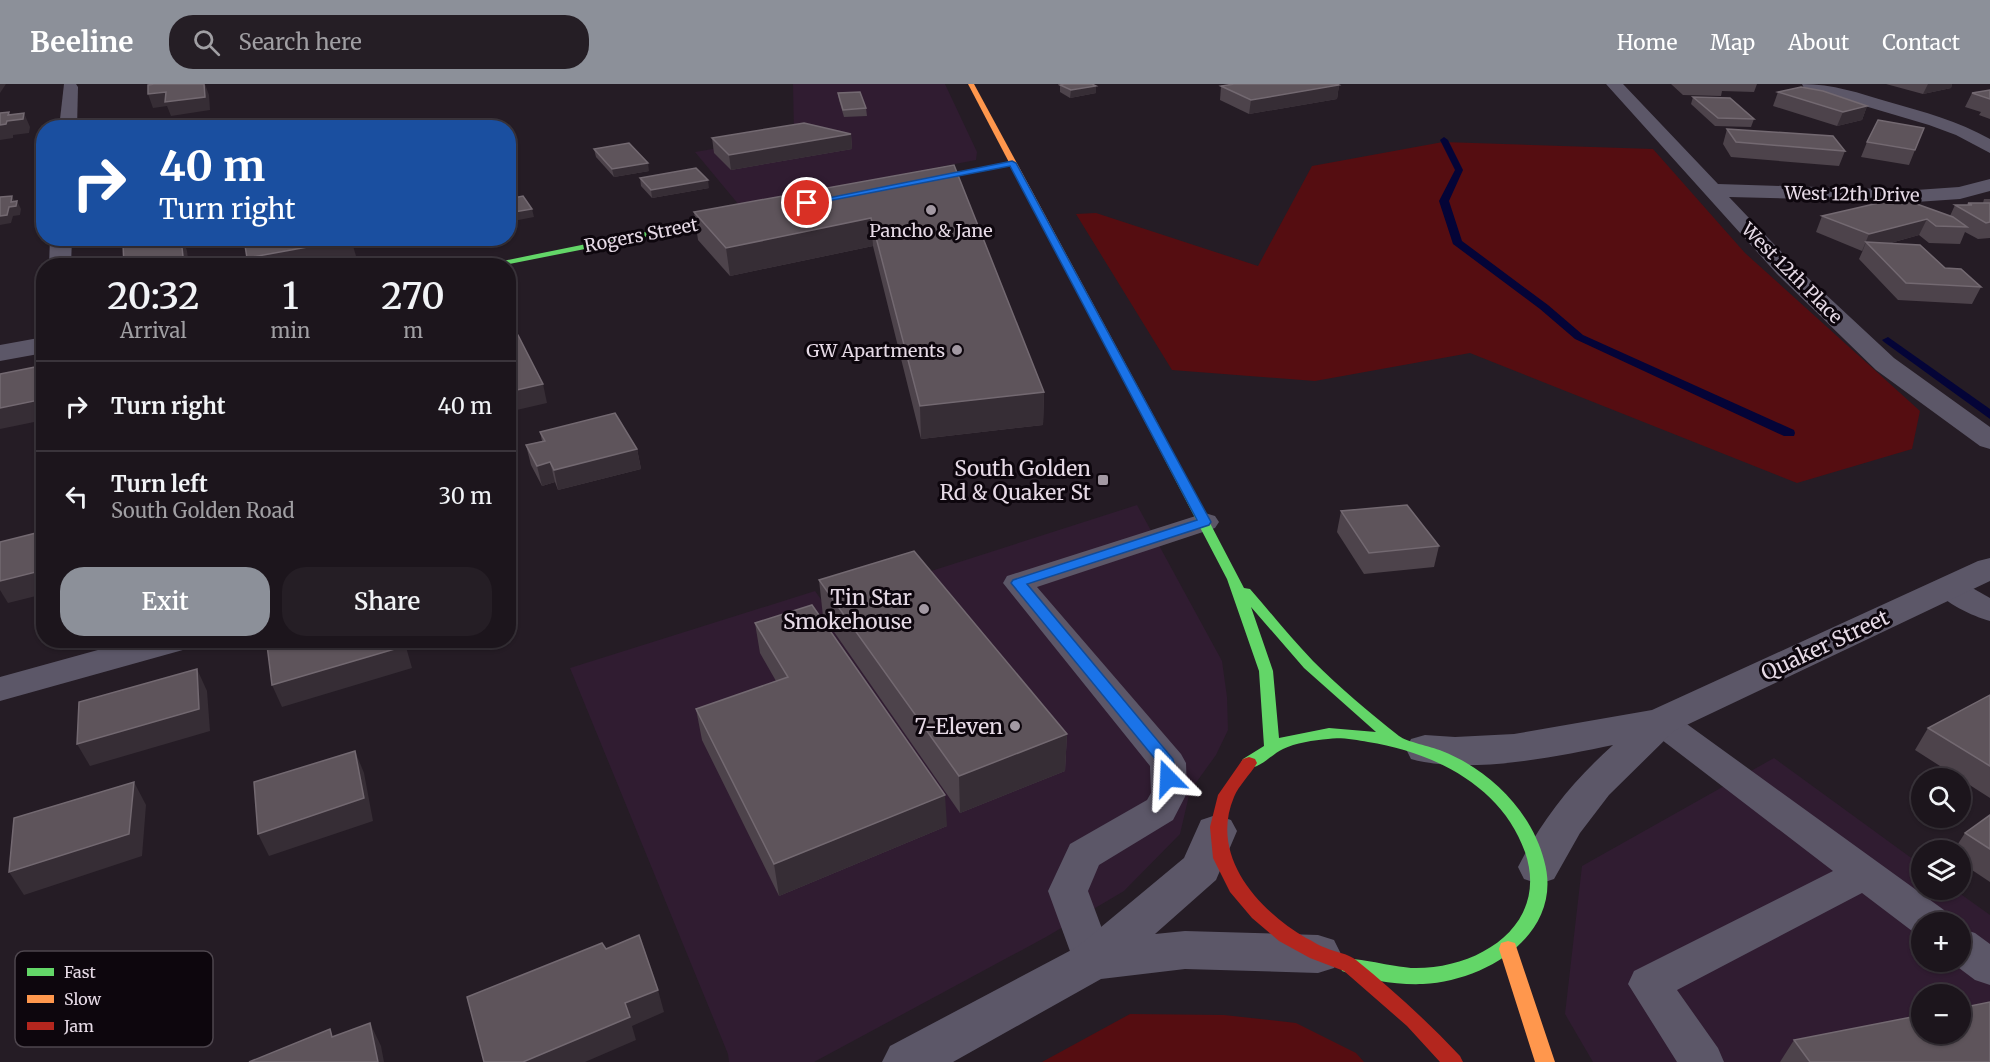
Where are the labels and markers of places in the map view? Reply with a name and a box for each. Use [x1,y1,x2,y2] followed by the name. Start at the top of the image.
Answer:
[781,177,832,228] pin
[924,203,938,217] marker: Pancho & Jane
[869,219,993,242] place label: Pancho & Jane
[806,339,945,362] place label: GW Apartments
[950,343,964,357] marker: GW Apartments
[939,455,1091,506] place label: South Golden Rd & Quaker St
[1096,473,1110,487] marker: South Golden Rd & Quaker St
[783,584,912,635] place label: Tin Star Smokehouse
[917,602,931,616] marker: Tin Star Smokehouse
[915,713,1003,740] place label: 7-Eleven
[1008,719,1022,733] marker: 7-Eleven

